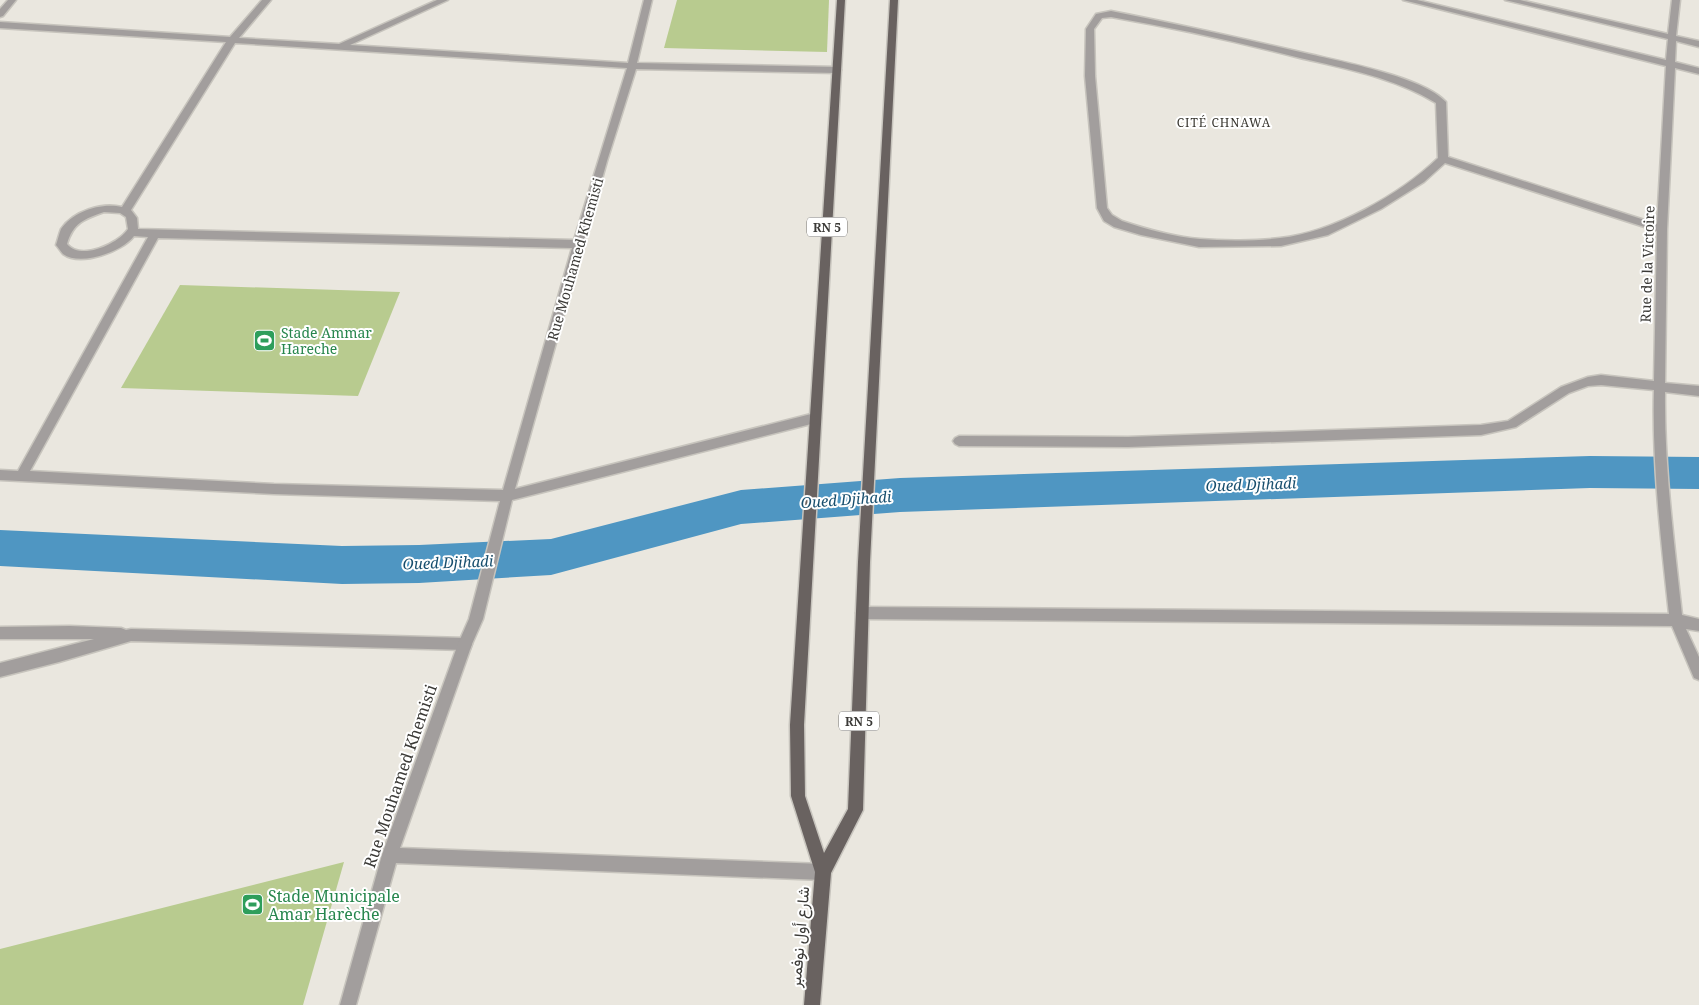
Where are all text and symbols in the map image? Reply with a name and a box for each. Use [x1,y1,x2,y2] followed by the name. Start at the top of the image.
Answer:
[1177,114,1271,131] district label: CITÉ CHNAWA
[543,175,608,343] street label: Rue Mouhamed Khemisti
[1635,205,1659,323] street label: Rue de la Victoire
[807,218,847,236] road number: RN 5
[281,323,372,358] place label: Stade Ammar Hareche
[253,328,277,352] sports icon: Stade Ammar Hareche
[1205,472,1297,496] water label: Oued Djihadi
[800,486,892,512] water label: Oued Djihadi
[402,550,494,574] water label: Oued Djihadi
[358,681,442,871] street label: Rue Mouhamed Khemisti
[839,711,879,730] road number: RN 5
[268,885,400,925] place label: Stade Municipale Amar Harèche
[784,886,815,990] street label: شارع أول نوفمبر
[240,893,264,917] sports icon: Stade Municipale Amar Harèche

